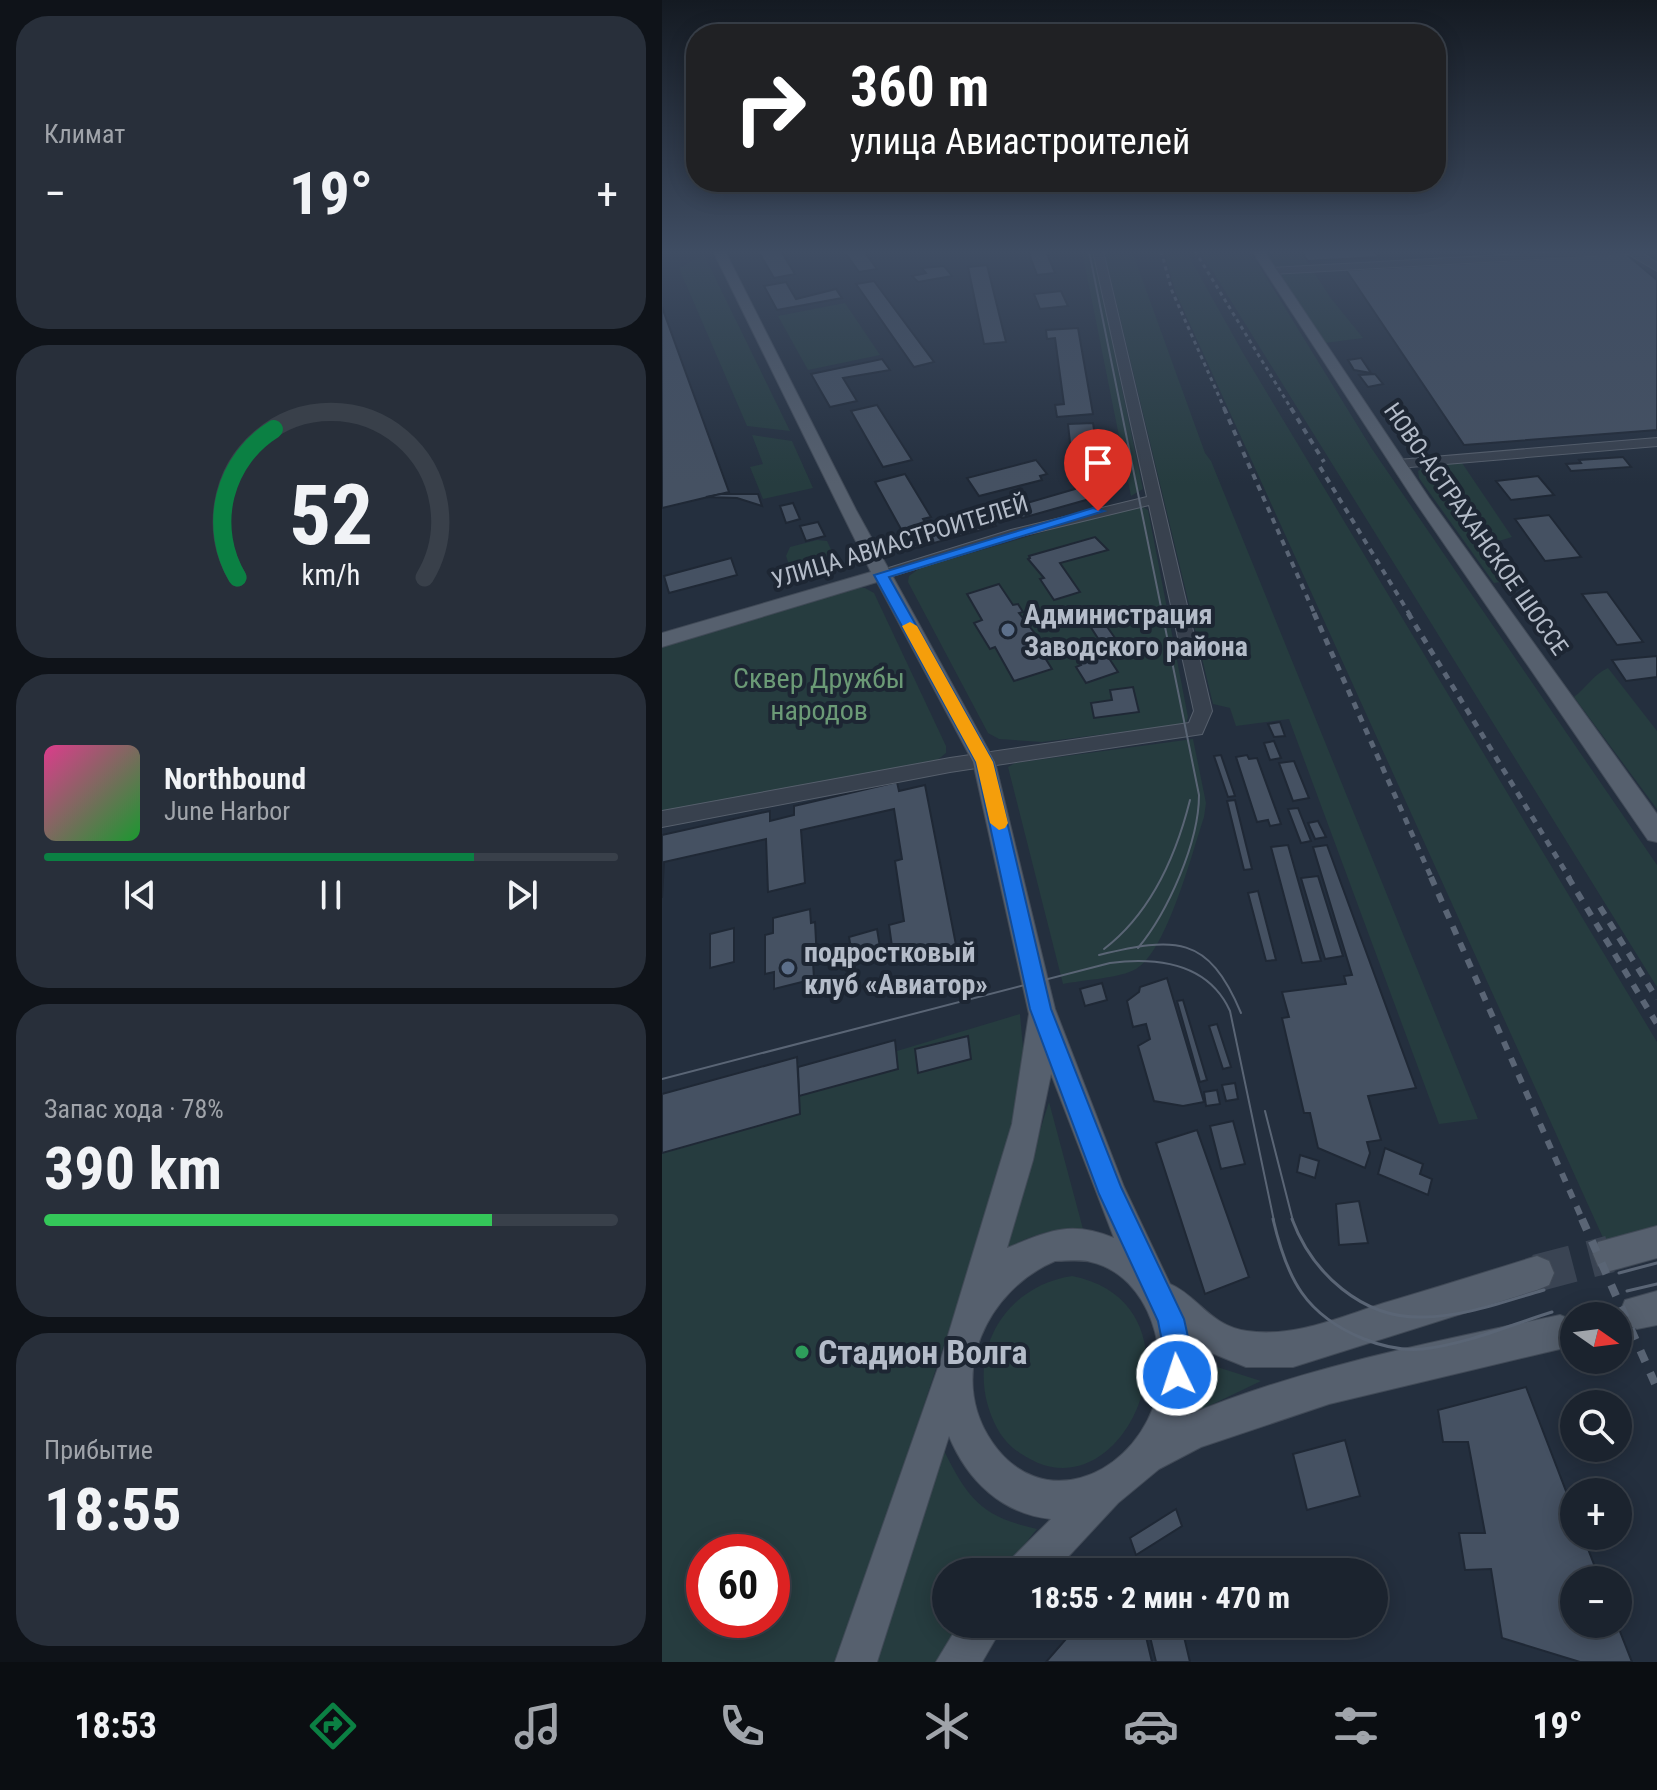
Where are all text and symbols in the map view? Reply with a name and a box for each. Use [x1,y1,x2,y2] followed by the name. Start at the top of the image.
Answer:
[850,54,989,120] text: 360 m
[718,56,822,160] icon: right
[44,119,125,149] text: Климат
[850,121,1190,163] text: улица Авиастроителей
[289,158,373,229] text: 19°
[44,168,66,220] text: −
[596,168,618,220] text: +
[1378,398,1574,661] street label: НОВО-АСТРАХАНСКОЕ ШОССЕ
[1064,429,1132,511] pin
[1076,441,1120,485] icon: arrive
[289,466,373,563] text: 52
[768,490,1032,594] street label: УЛИЦА АВИАСТРОИТЕЛЕЙ
[302,558,360,592] text: km/h
[1024,598,1248,663] place label: Администрация Заводского района
[999,621,1017,639] marker: Администрация Заводского района
[733,662,905,727] park label: Сквер Дружбы народов
[164,761,306,796] text: Northbound
[164,796,290,826] text: June Harbor
[118,873,162,917] icon: previous
[309,873,353,917] icon: pause
[500,873,544,917] icon: next
[804,936,988,1001] place label: подростковый клуб «Авиатор»
[779,959,797,977] marker: подростковый клуб «Авиатор»
[44,1094,224,1124] text: Запас хода · 78%
[44,1133,222,1204] text: 390 km
[1560,1302,1632,1374] north arrow
[1560,1302,1632,1638] map controls
[818,1332,1028,1372] place label: Стадион Волга
[1135,1333,1219,1417] position arrow
[793,1343,811,1361] marker: Стадион Волга
[1560,1390,1632,1462] button: search
[44,1435,153,1465] text: Прибытие
[44,1474,182,1545] text: 18:55
[1560,1478,1632,1550] button: +
[686,1534,790,1638] speed limit sign: 60
[1560,1566,1632,1638] button: −
[1030,1580,1290,1615] text: 18:55 · 2 мин · 470 m
[305,1698,361,1754] icon: directions
[510,1698,566,1754] icon: music
[714,1698,770,1754] icon: phone
[919,1698,975,1754] icon: climate
[1123,1698,1179,1754] icon: car
[1328,1698,1384,1754] icon: filters
[74,1705,157,1747] text: 18:53
[1532,1705,1583,1747] text: 19°

